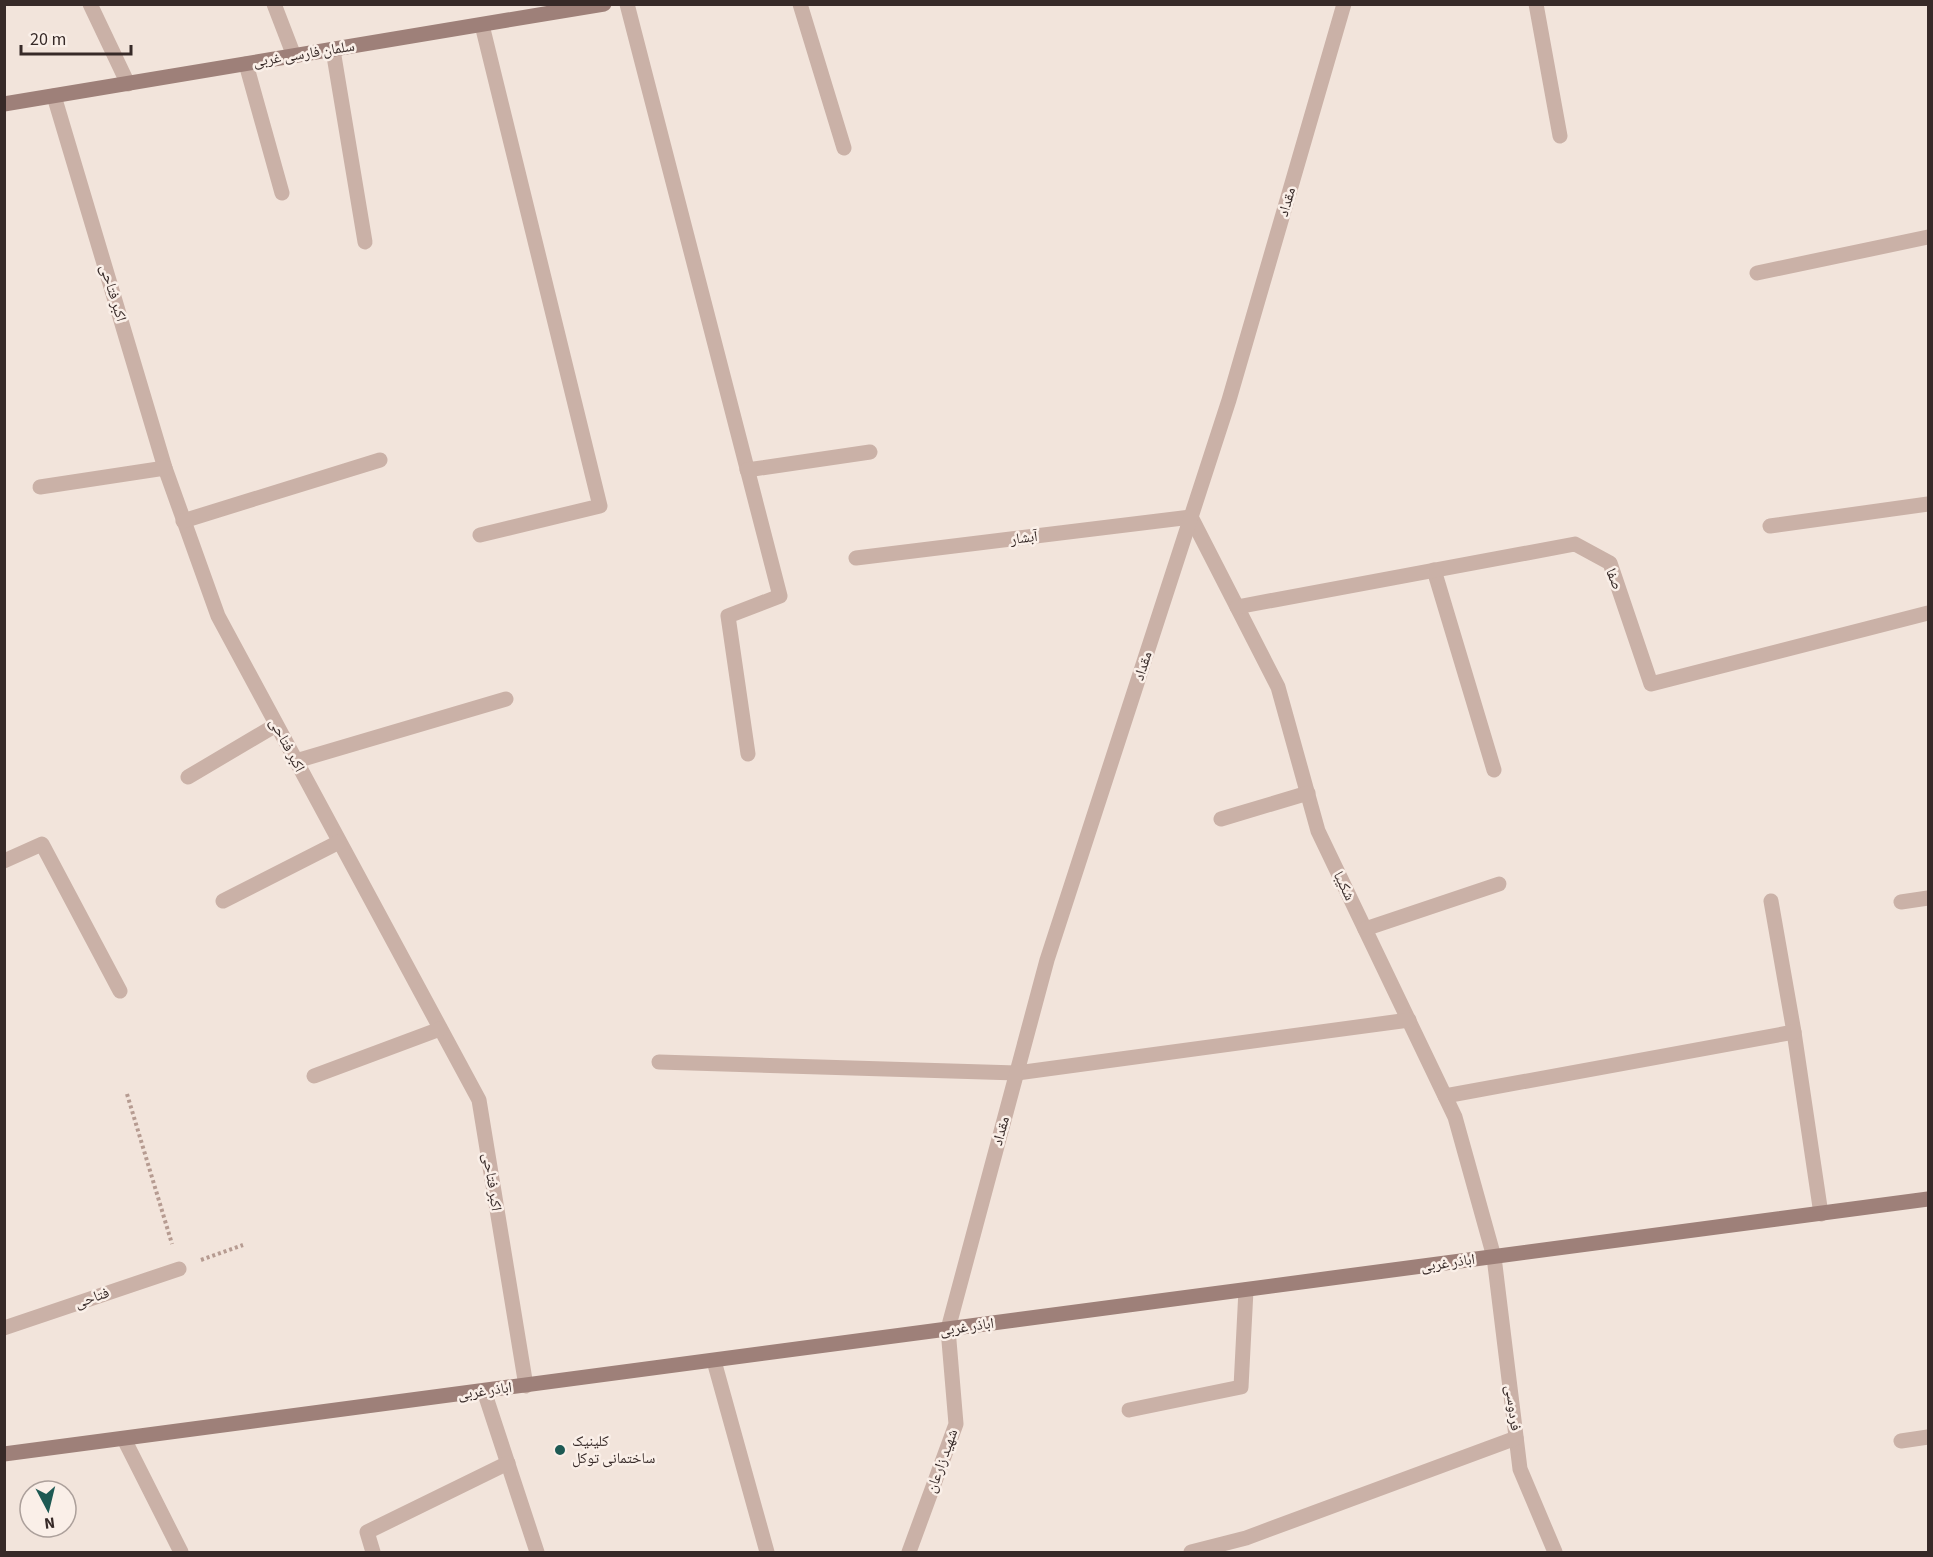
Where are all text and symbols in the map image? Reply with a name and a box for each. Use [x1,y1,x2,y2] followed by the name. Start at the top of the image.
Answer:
[21,18,130,56] scale bar
[30,27,66,52] text: 20 m
[252,36,356,72] street label: سلمان فارسی غربی
[1273,185,1301,219] street label: مقداد
[94,262,132,324] street label: اکبر فتاحی
[1008,526,1040,550] street label: آبشار
[1600,565,1628,593] street label: صفا
[1128,649,1158,683] street label: مقداد
[264,714,310,776] street label: اکبر فتاحی
[1328,868,1360,904] street label: شکیبا
[987,1114,1015,1148] street label: مقداد
[477,1151,507,1213] street label: اکبر فتاحی
[1420,1249,1476,1277] street label: اباذر غربی
[72,1282,112,1314] street label: فتاحی
[939,1313,995,1341] street label: اباذر غربی
[457,1377,513,1405] street label: اباذر غربی
[1500,1384,1526,1432] street label: فردوسی
[921,1426,963,1496] street label: شهید زارعان
[572,1431,655,1469] place label: کلینیک ساختمانی توکل
[553,1443,567,1457] marker: کلینیک ساختمانی توکل
[18,1479,78,1539] north arrow
[43,1511,56,1534] text: N

